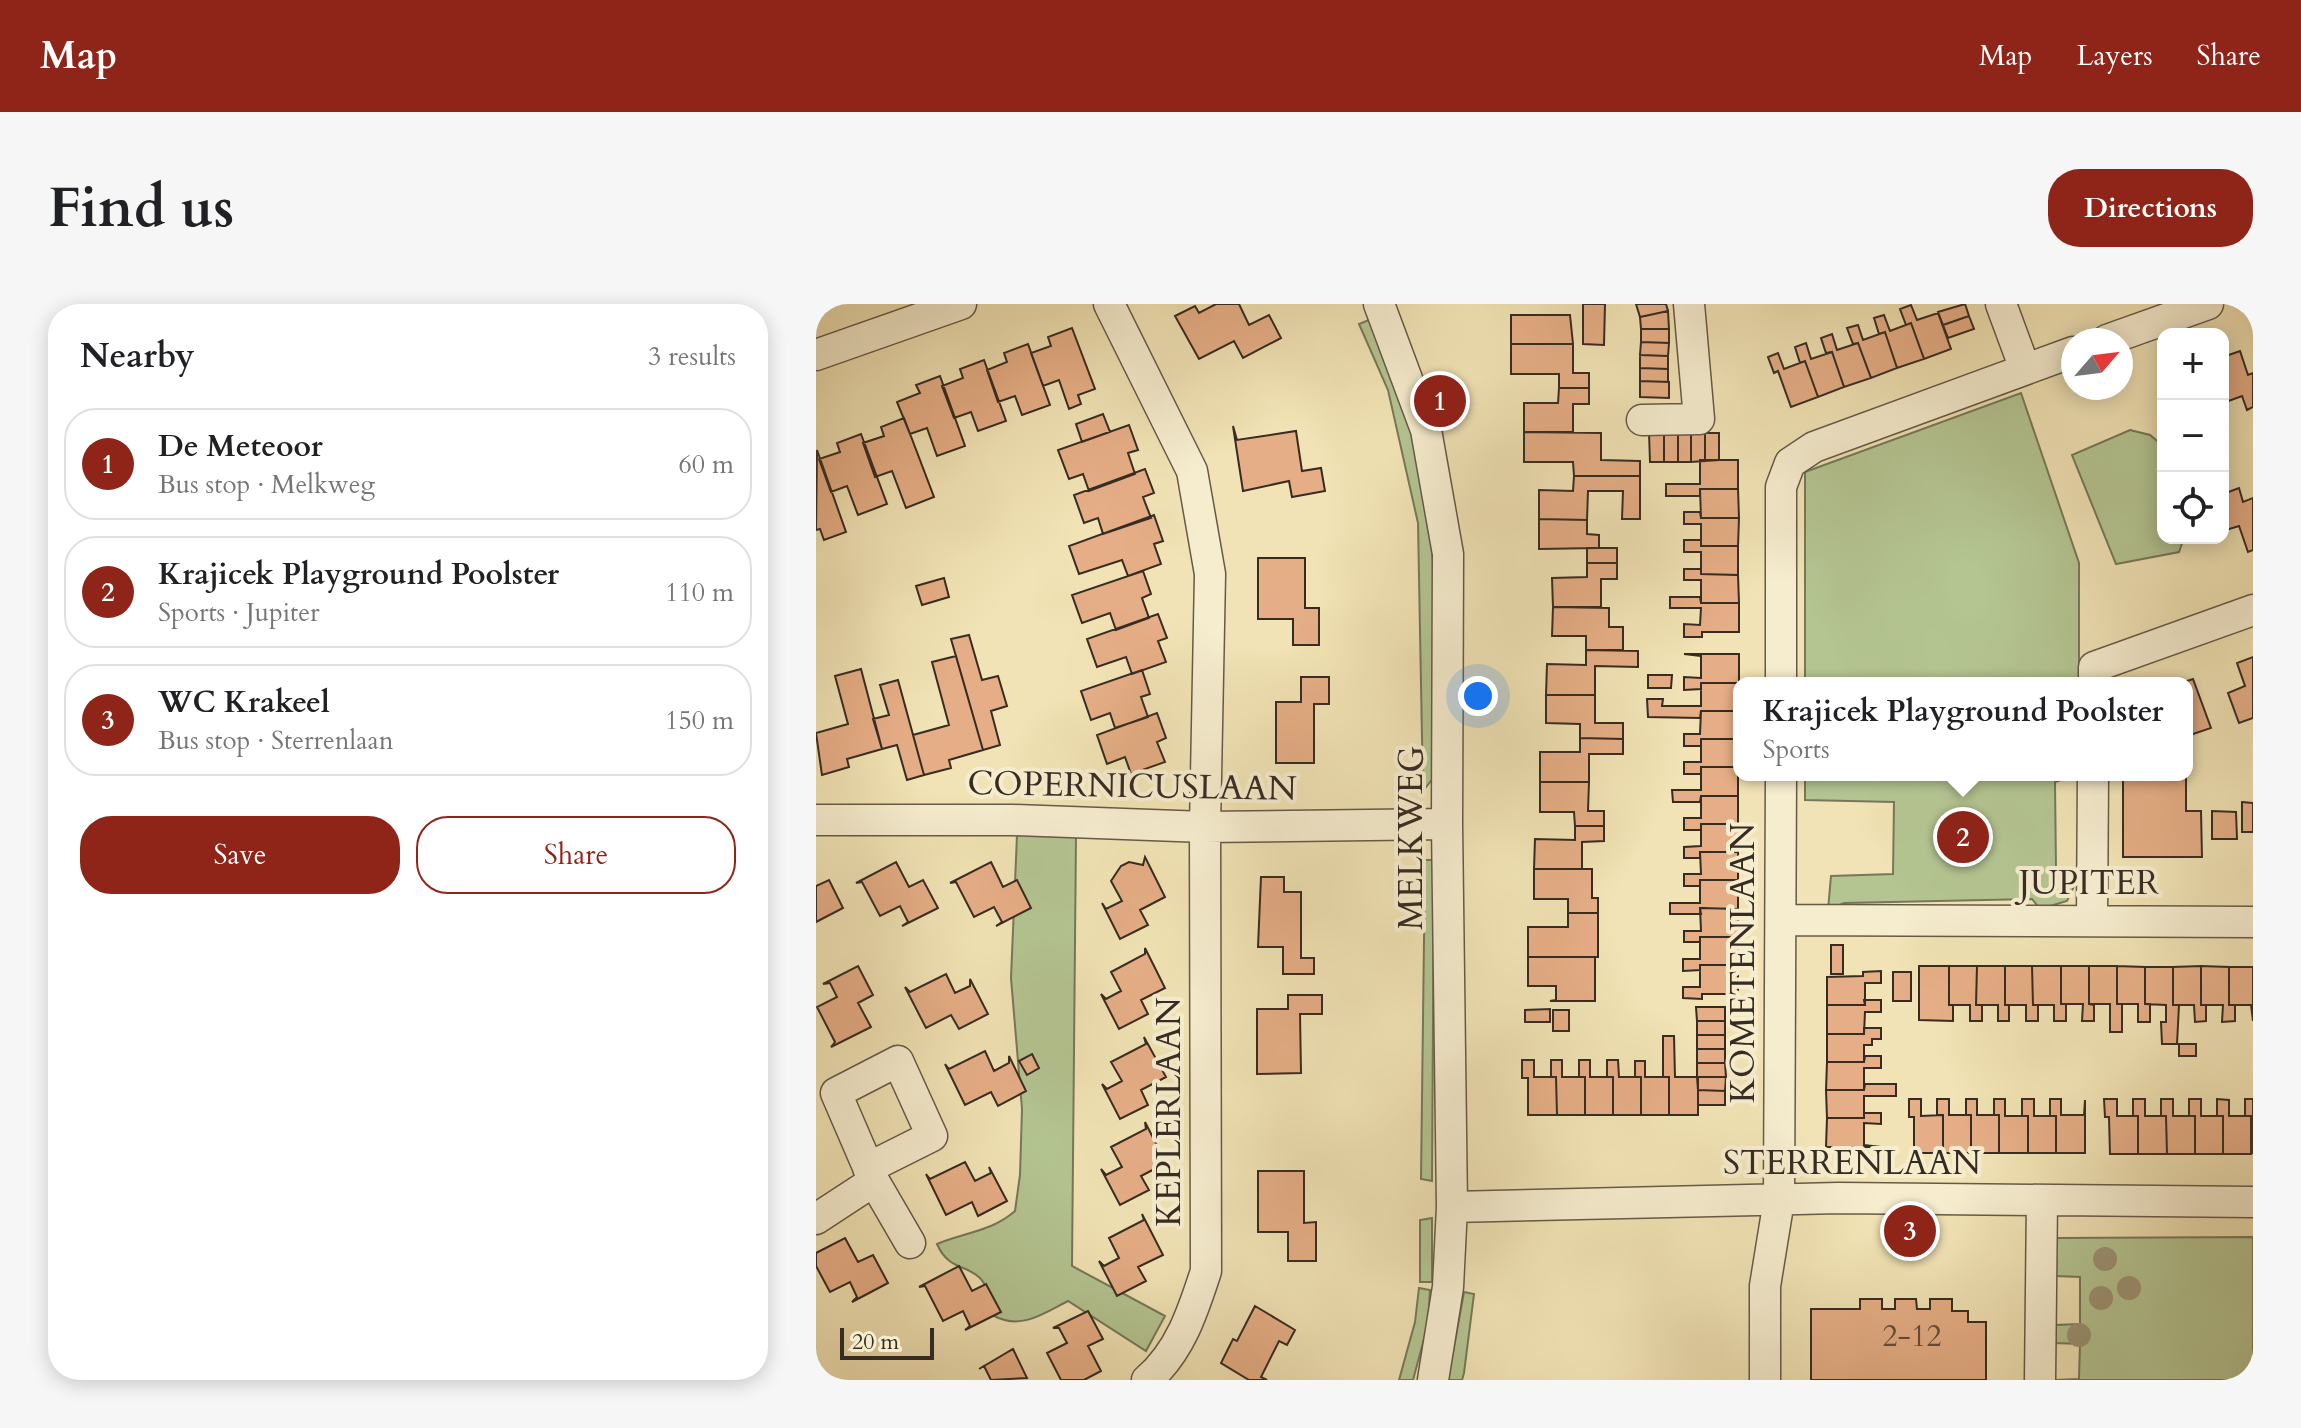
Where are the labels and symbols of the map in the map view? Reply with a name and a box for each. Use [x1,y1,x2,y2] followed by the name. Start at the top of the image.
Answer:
[2061,328,2133,400] north arrow
[1414,371,1466,431] pin: 1
[1458,676,1498,716] your location
[1388,746,1434,930] street label: MELKWEG
[967,760,1297,812] street label: COPERNICUSLAAN
[1937,807,1989,867] pin: 2
[1720,823,1766,1103] street label: KOMETENLAAN
[2014,860,2160,906] street label: JUPITER
[1146,997,1192,1227] street label: KEPLERLAAN
[1723,1140,1981,1186] street label: STERRENLAAN
[1884,1201,1936,1261] pin: 3
[1882,1316,1942,1357] house number: 2-12
[840,1324,934,1360] scale bar

